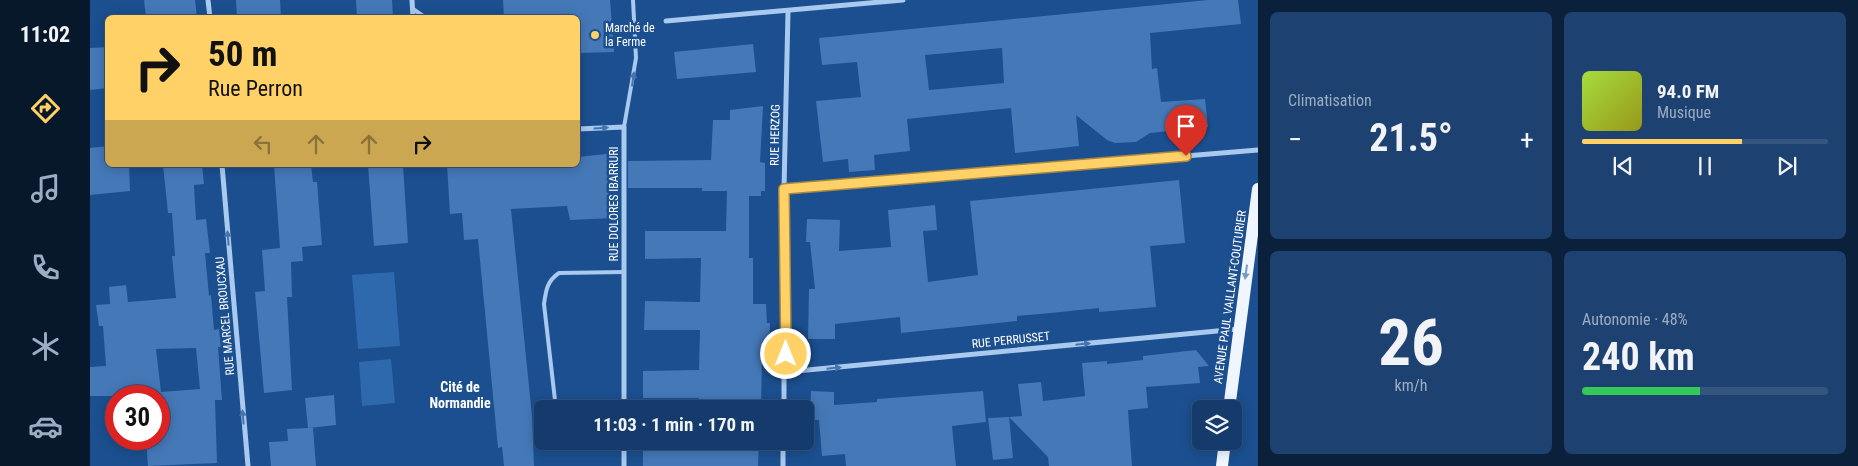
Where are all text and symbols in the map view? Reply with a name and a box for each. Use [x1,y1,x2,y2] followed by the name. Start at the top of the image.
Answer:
[605,21,655,49] place label: Marché de la Ferme
[20,22,70,47] text: 11:02
[589,29,601,41] marker: Marché de la Ferme
[208,34,277,75] text: 50 m
[125,35,190,100] icon: right
[629,71,637,87] one-way arrow
[208,76,303,101] text: Rue Perron
[1657,80,1719,103] text: 94.0 FM
[28,91,63,126] icon: directions
[1288,91,1372,110] text: Climatisation
[1657,103,1711,122] text: Musique
[767,104,783,166] street label: RUE HERZOG
[1165,105,1207,156] pin
[1172,112,1200,140] icon: arrive
[1369,116,1453,160] text: 21.5°
[1288,123,1302,156] text: −
[1520,123,1534,156] text: +
[593,124,609,132] one-way arrow
[249,130,277,158] icon: left
[302,130,330,158] icon: ahead
[355,130,383,158] icon: ahead
[408,130,436,158] icon: right
[607,146,621,262] street label: RUE DOLORES IBARRURI
[1609,152,1637,180] icon: previous
[1691,152,1719,180] icon: pause
[1773,152,1801,180] icon: next
[28,171,63,206] icon: music
[1211,209,1249,385] street label: AVENUE PAUL VAILLANT-COUTURIER
[224,230,232,246] one-way arrow
[28,250,63,285] icon: phone
[213,256,237,376] street label: RUE MARCEL BROUCXAU
[1242,264,1250,280] one-way arrow
[1378,305,1444,381] text: 26
[1582,310,1688,329] text: Autonomie · 48%
[759,327,811,379] position arrow
[28,329,63,364] icon: climate
[971,329,1051,351] street label: RUE PERRUSSET
[1582,335,1695,379] text: 240 km
[1075,339,1091,347] one-way arrow
[826,364,842,372] one-way arrow
[1395,376,1427,395] text: km/h
[429,379,491,411] district label: Cité de Normandie
[105,385,170,450] speed limit sign: 30
[1192,400,1242,450] map controls
[1192,400,1242,450] button: layers
[28,409,63,444] icon: car
[239,409,247,425] one-way arrow
[593,413,755,436] text: 11:03 · 1 min · 170 m

